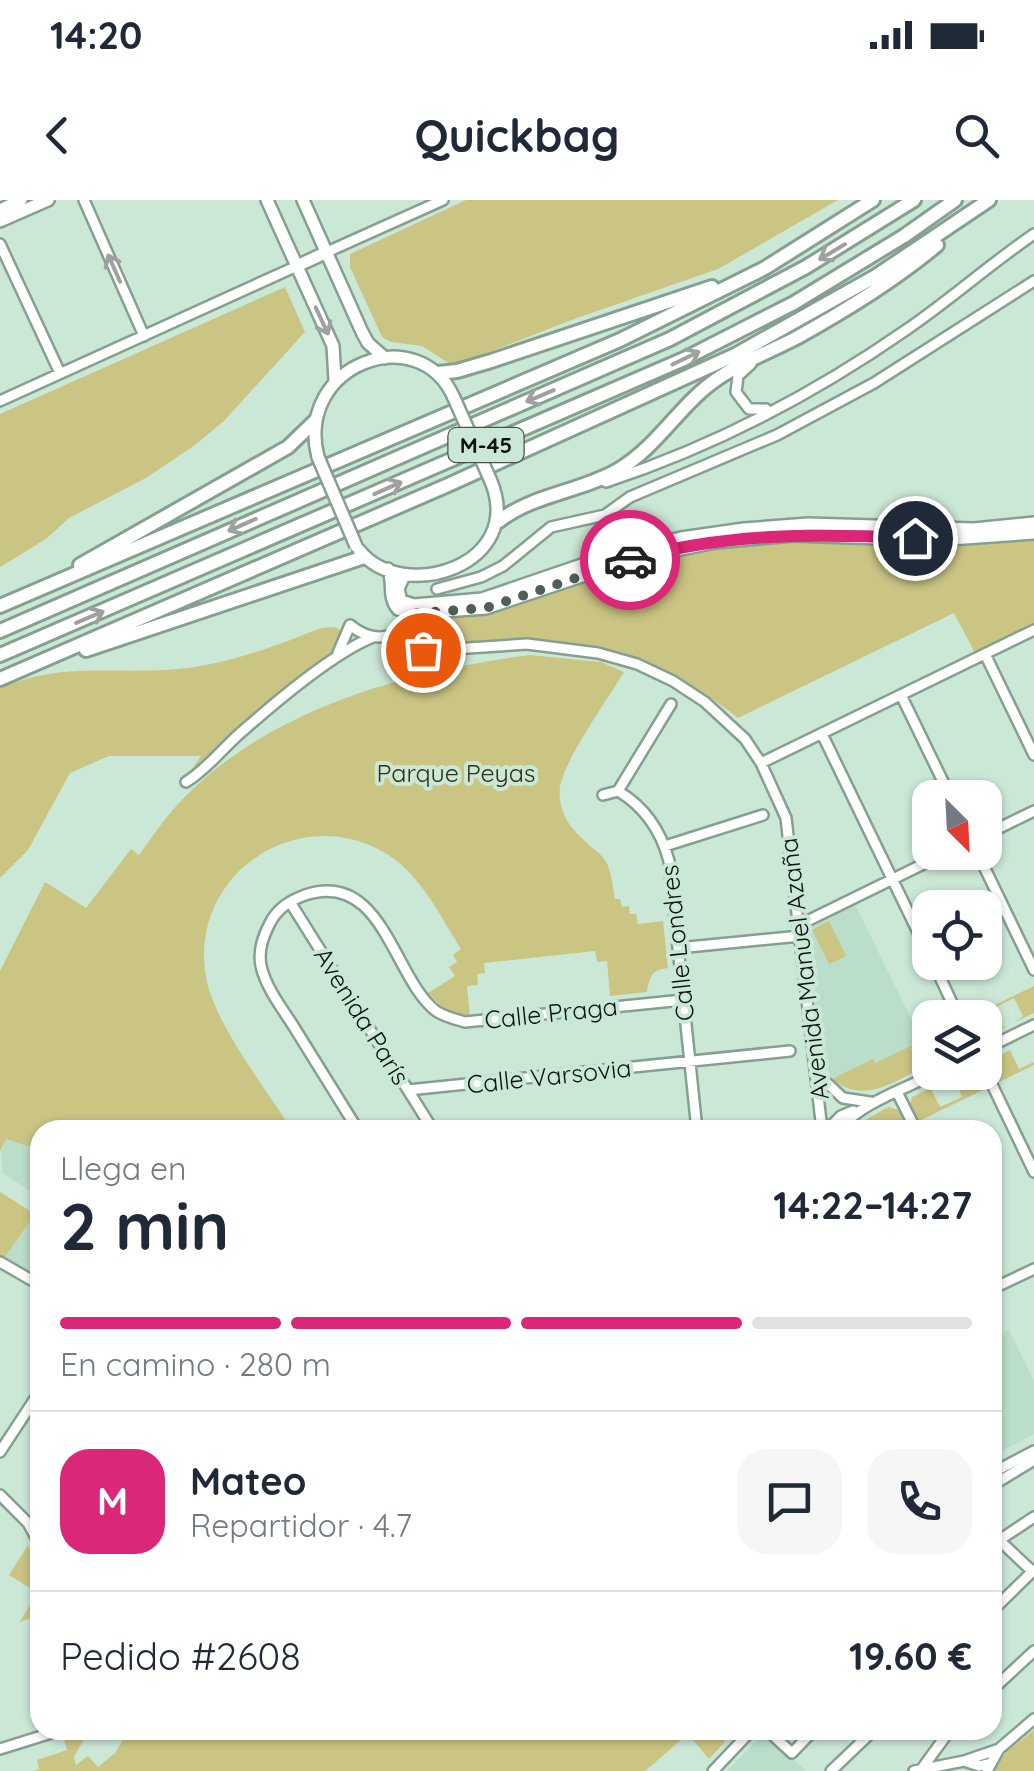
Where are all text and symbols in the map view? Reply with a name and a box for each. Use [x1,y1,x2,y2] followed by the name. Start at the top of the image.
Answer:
[50,11,142,59] text: 14:20
[414,107,620,163] text: Quickbag
[30,108,85,163] icon: back
[949,108,1004,163] icon: search
[818,242,847,262] one-way arrow
[104,253,122,284] one-way arrow
[313,305,332,335] one-way arrow
[670,347,700,366] one-way arrow
[525,388,556,406] one-way arrow
[448,428,524,462] road number: M-45
[372,478,403,496] one-way arrow
[873,496,958,581] pin
[580,510,680,610] courier
[888,511,943,566] icon: home
[227,517,258,535] one-way arrow
[603,533,658,588] icon: car
[74,607,104,625] one-way arrow
[381,608,466,693] pin
[396,623,451,678] icon: bag
[376,757,536,788] park label: Parque Peyas
[912,780,1002,870] north arrow
[912,780,1002,1090] map controls
[772,836,835,1102] street label: Avenida Manuel Azaña
[653,864,700,1023] street label: Calle Londres
[912,890,1002,980] button: locate
[308,941,417,1090] street label: Avenida París
[483,990,619,1035] street label: Calle Praga
[912,1000,1002,1090] button: layers
[465,1051,633,1100] street label: Calle Varsovia
[60,1148,187,1188] text: Llega en
[773,1181,972,1229] text: 14:22–14:27
[60,1185,229,1266] text: 2 min
[60,1344,331,1384] text: En camino · 280 m
[737,1449,842,1554] button: chat
[867,1449,972,1554] button: phone
[190,1457,306,1505] text: Mateo
[97,1477,128,1525] text: M
[190,1505,412,1545] text: Repartidor · 4.7
[60,1632,301,1680] text: Pedido #2608
[849,1632,972,1680] text: 19.60 €

